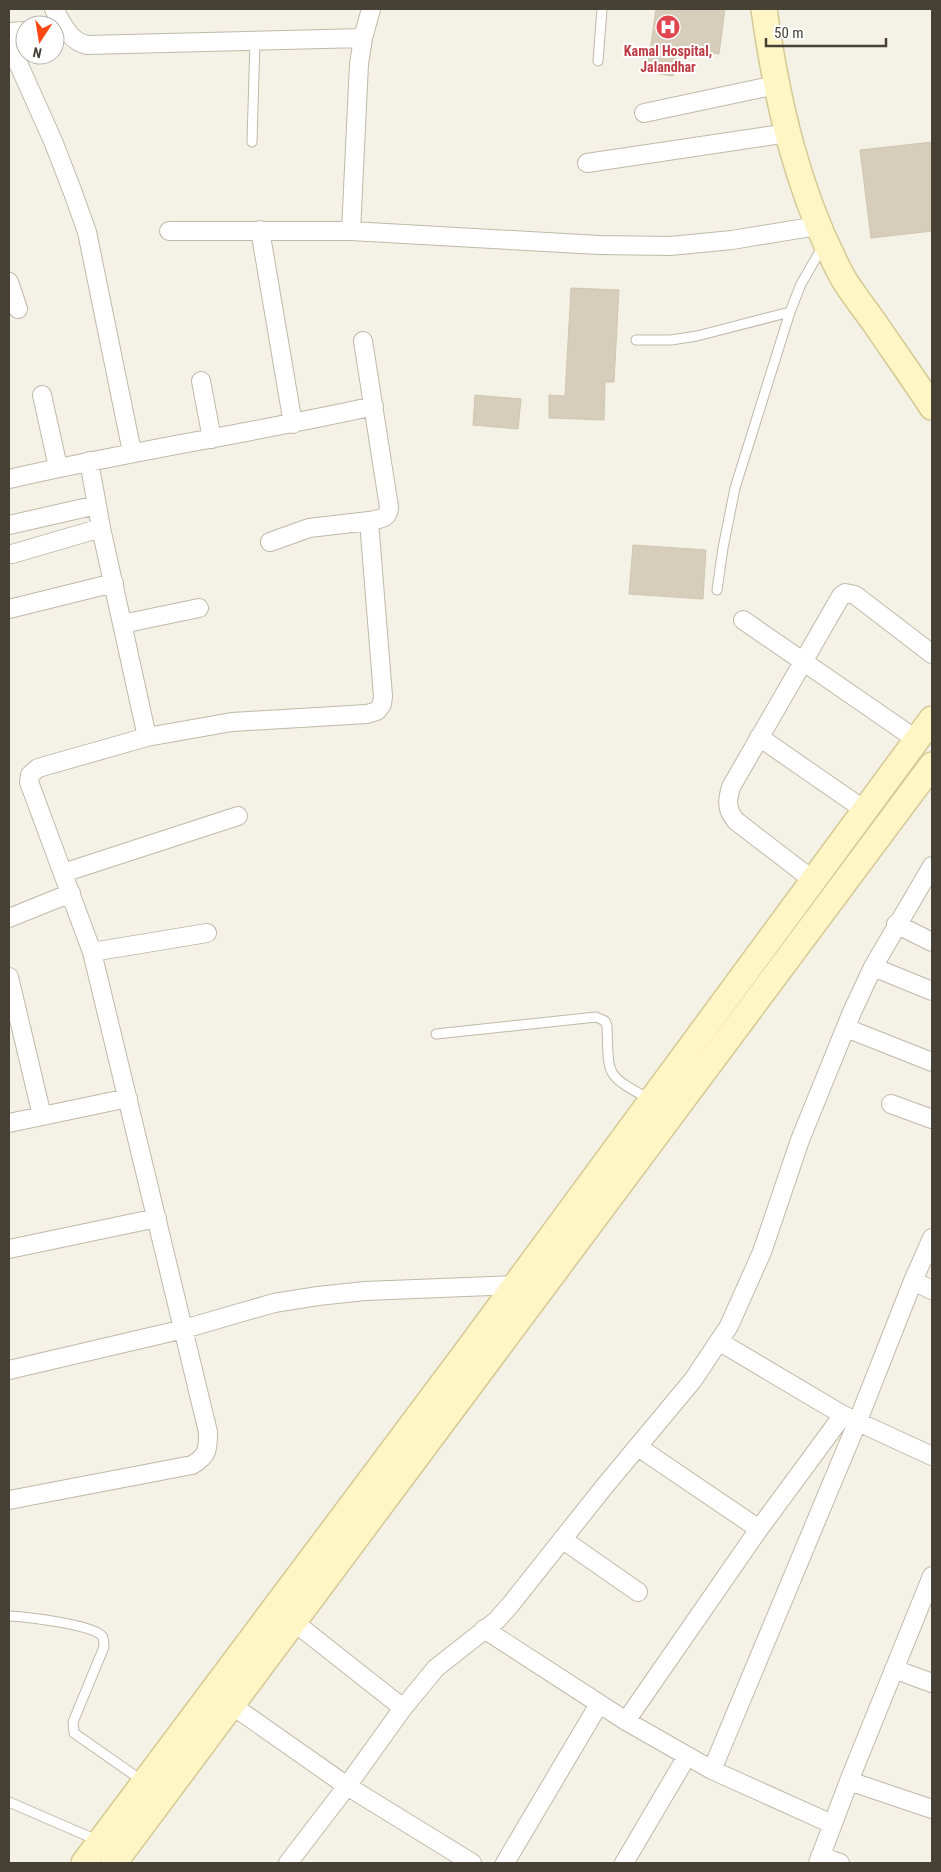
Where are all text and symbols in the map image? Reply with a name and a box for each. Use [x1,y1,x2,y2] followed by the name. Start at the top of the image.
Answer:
[655,14,681,40] hospital icon: Kamal Hospital, Jalandhar
[15,15,65,65] north arrow
[766,15,886,47] scale bar
[774,24,804,42] text: 50 m
[624,43,712,75] place label: Kamal Hospital, Jalandhar
[31,44,43,61] text: N

